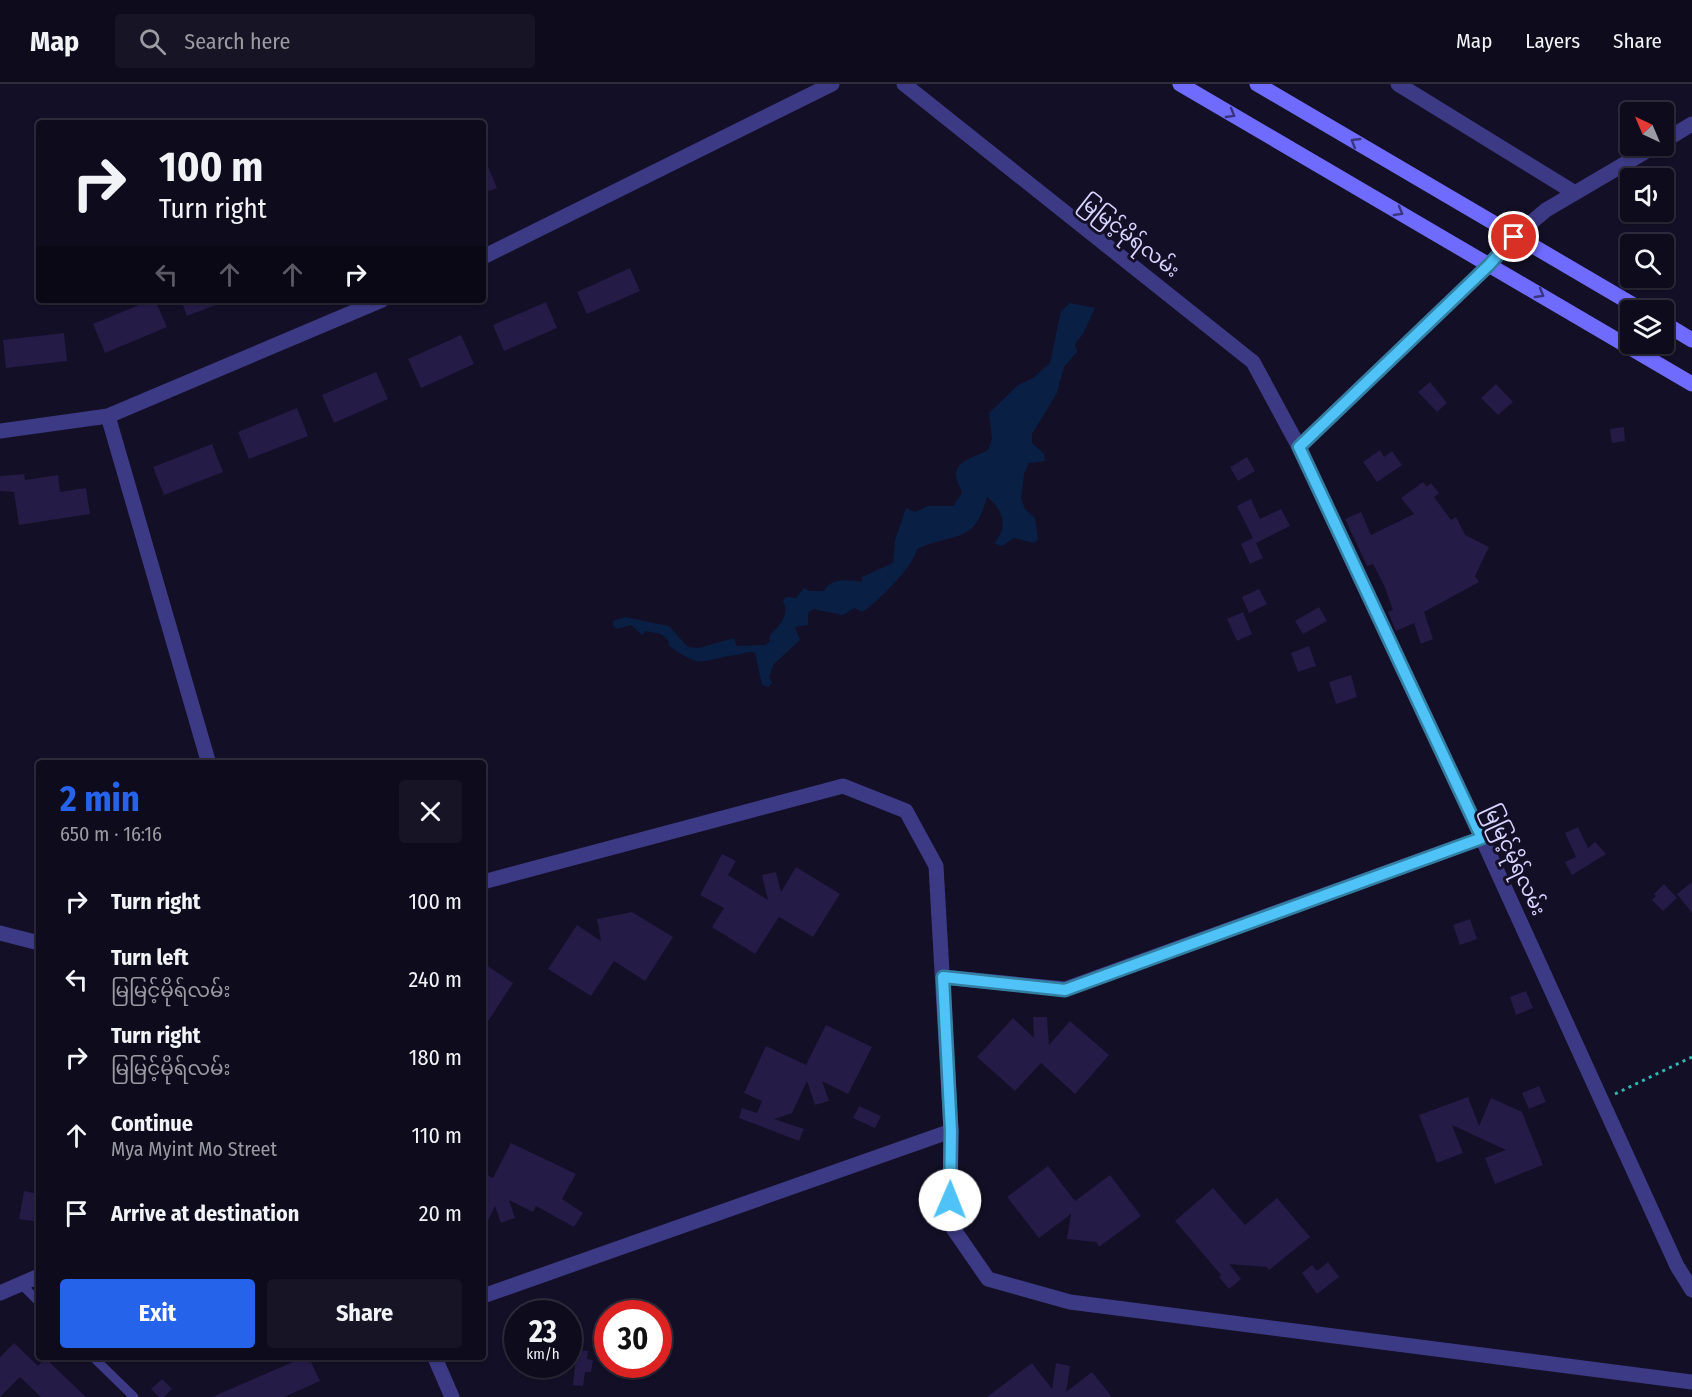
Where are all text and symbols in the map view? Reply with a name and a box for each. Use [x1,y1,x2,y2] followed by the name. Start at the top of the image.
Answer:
[115,14,535,68] search box
[30,25,79,58] text: Map
[136,25,169,58] icon: search
[184,28,290,55] text: Search here
[1456,28,1492,54] text: Map
[1525,28,1580,54] text: Layers
[1613,28,1662,54] text: Share
[1620,102,1674,156] north arrow
[1620,102,1674,354] map controls
[1225,106,1235,118] one-way arrow
[1351,138,1361,150] one-way arrow
[159,142,263,192] text: 100 m
[60,144,138,222] icon: right
[1620,168,1674,222] button: sound
[1072,188,1186,286] street label: မြမြင့်မိုရ်လမ်း
[159,193,267,225] text: Turn right
[1393,205,1403,216] one-way arrow
[1488,211,1539,262] pin
[1497,220,1530,253] icon: arrive
[1620,234,1674,288] button: search
[150,258,183,291] icon: left
[213,258,246,291] icon: ahead
[276,258,309,291] icon: ahead
[339,258,372,291] icon: right
[1534,287,1544,299] one-way arrow
[1620,300,1674,354] button: layers
[60,777,140,821] text: 2 min
[399,780,462,843] button: close
[1474,800,1553,921] street label: မြမြင့်မိုရ်လမ်း
[60,822,162,846] text: 650 m · 16:16
[60,885,93,918] icon: right
[111,888,200,915] text: Turn right
[408,888,462,915] text: 100 m
[111,944,189,971] text: Turn left
[60,963,93,996] icon: left
[409,966,462,993] text: 240 m
[111,978,230,1002] text: မြမြင့်မိုရ်လမ်း
[111,1022,200,1049] text: Turn right
[60,1041,93,1074] icon: right
[409,1044,462,1071] text: 180 m
[111,1056,230,1080] text: မြမြင့်မိုရ်လမ်း
[111,1110,193,1137] text: Continue
[60,1119,93,1152] icon: ahead
[412,1122,462,1149] text: 110 m
[111,1137,277,1161] text: Mya Myint Mo Street
[918,1168,982,1232] position arrow
[60,1197,93,1230] icon: arrive
[111,1200,299,1227] text: Arrive at destination
[419,1200,462,1227] text: 20 m
[60,1279,255,1348] button: Exit
[267,1279,462,1348] button: Share
[594,1300,672,1378] speed limit sign: 30
[529,1314,557,1350] text: 23
[526,1345,560,1363] text: km/h

